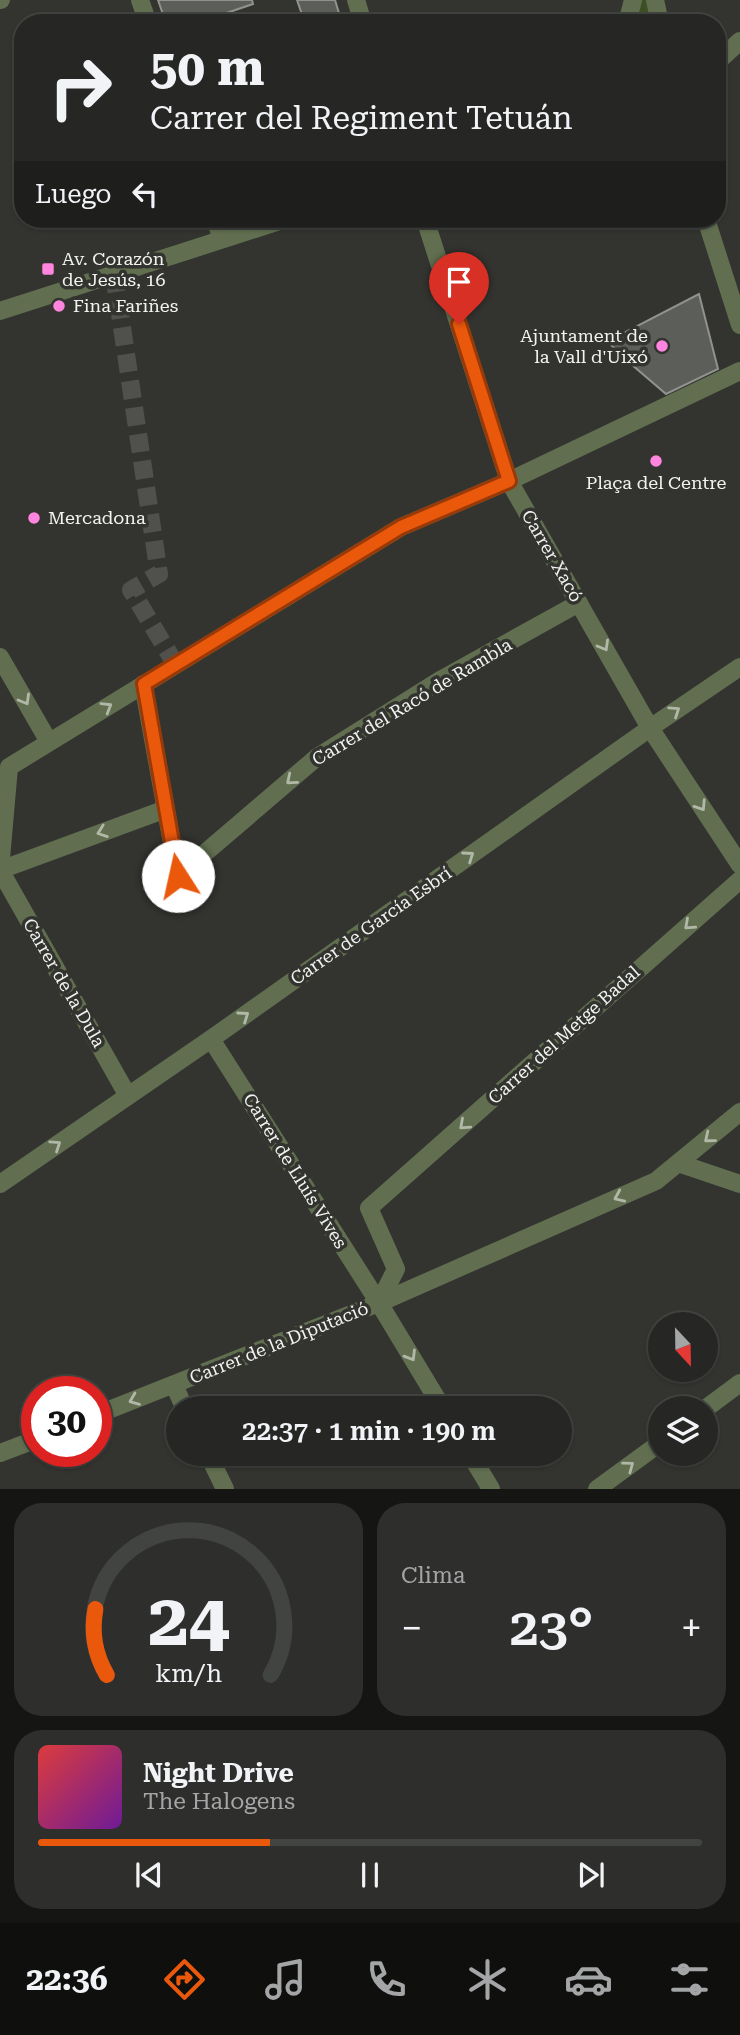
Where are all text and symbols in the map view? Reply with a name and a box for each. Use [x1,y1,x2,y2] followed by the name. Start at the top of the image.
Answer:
[150,40,265,97] text: 50 m
[35,42,126,133] icon: right
[150,99,573,137] text: Carrer del Regiment Tetuán
[126,175,164,213] icon: left
[35,179,112,209] text: Luego
[62,248,166,290] place label: Av. Corazón de Jesús, 16
[429,252,489,324] pin
[40,261,56,277] marker: Av. Corazón de Jesús, 16
[440,263,478,301] icon: arrive
[73,295,178,316] place label: Fina Fariñes
[51,298,67,314] marker: Fina Fariñes
[520,325,648,367] place label: Ajuntament de la Vall d'Uixó
[654,338,670,354] marker: Ajuntament de la Vall d'Uixó
[648,453,664,469] marker: Plaça del Centre
[586,472,726,493] place label: Plaça del Centre
[518,506,587,606] street label: Carrer Xacó
[48,507,146,528] place label: Mercadona
[26,510,42,526] marker: Mercadona
[308,633,516,770] street label: Carrer del Racó de Rambla
[595,639,608,652] one-way arrow
[16,692,29,705] one-way arrow
[100,702,113,715] one-way arrow
[667,707,680,719] one-way arrow
[287,771,299,784] one-way arrow
[693,798,706,811] one-way arrow
[96,824,108,838] one-way arrow
[141,839,215,913] position arrow
[461,852,474,865] one-way arrow
[286,862,455,989] street label: Carrer de García Esbrí
[19,915,110,1051] street label: Carrer de la Dula
[684,917,697,929] one-way arrow
[484,961,644,1108] street label: Carrer del Metge Badal
[236,1012,249,1024] one-way arrow
[239,1089,352,1252] street label: Carrer de Lluís Vives
[459,1117,472,1129] one-way arrow
[704,1130,717,1142] one-way arrow
[48,1141,61,1153] one-way arrow
[614,1189,627,1203] one-way arrow
[186,1297,371,1388] street label: Carrer de la Diputació
[648,1312,718,1382] north arrow
[648,1312,718,1466] map controls
[403,1348,416,1361] one-way arrow
[21,1376,112,1467] speed limit sign: 30
[128,1392,140,1406] one-way arrow
[648,1396,718,1466] button: layers
[242,1416,496,1446] text: 22:37 · 1 min · 190 m
[621,1462,633,1474] one-way arrow
[401,1562,465,1589] text: Clima
[148,1579,229,1664] text: 24
[510,1597,593,1658] text: 23°
[401,1606,422,1650] text: −
[681,1606,702,1650] text: +
[155,1659,222,1688] text: km/h
[143,1758,294,1788] text: Night Drive
[143,1788,295,1815] text: The Halogens
[130,1856,168,1894] icon: previous
[351,1856,389,1894] icon: pause
[572,1856,610,1894] icon: next
[160,1955,209,2004] icon: directions
[261,1955,310,2004] icon: music
[362,1955,411,2004] icon: phone
[463,1955,512,2004] icon: climate
[564,1955,613,2004] icon: car
[665,1955,714,2004] icon: filters
[26,1960,108,1998] text: 22:36

